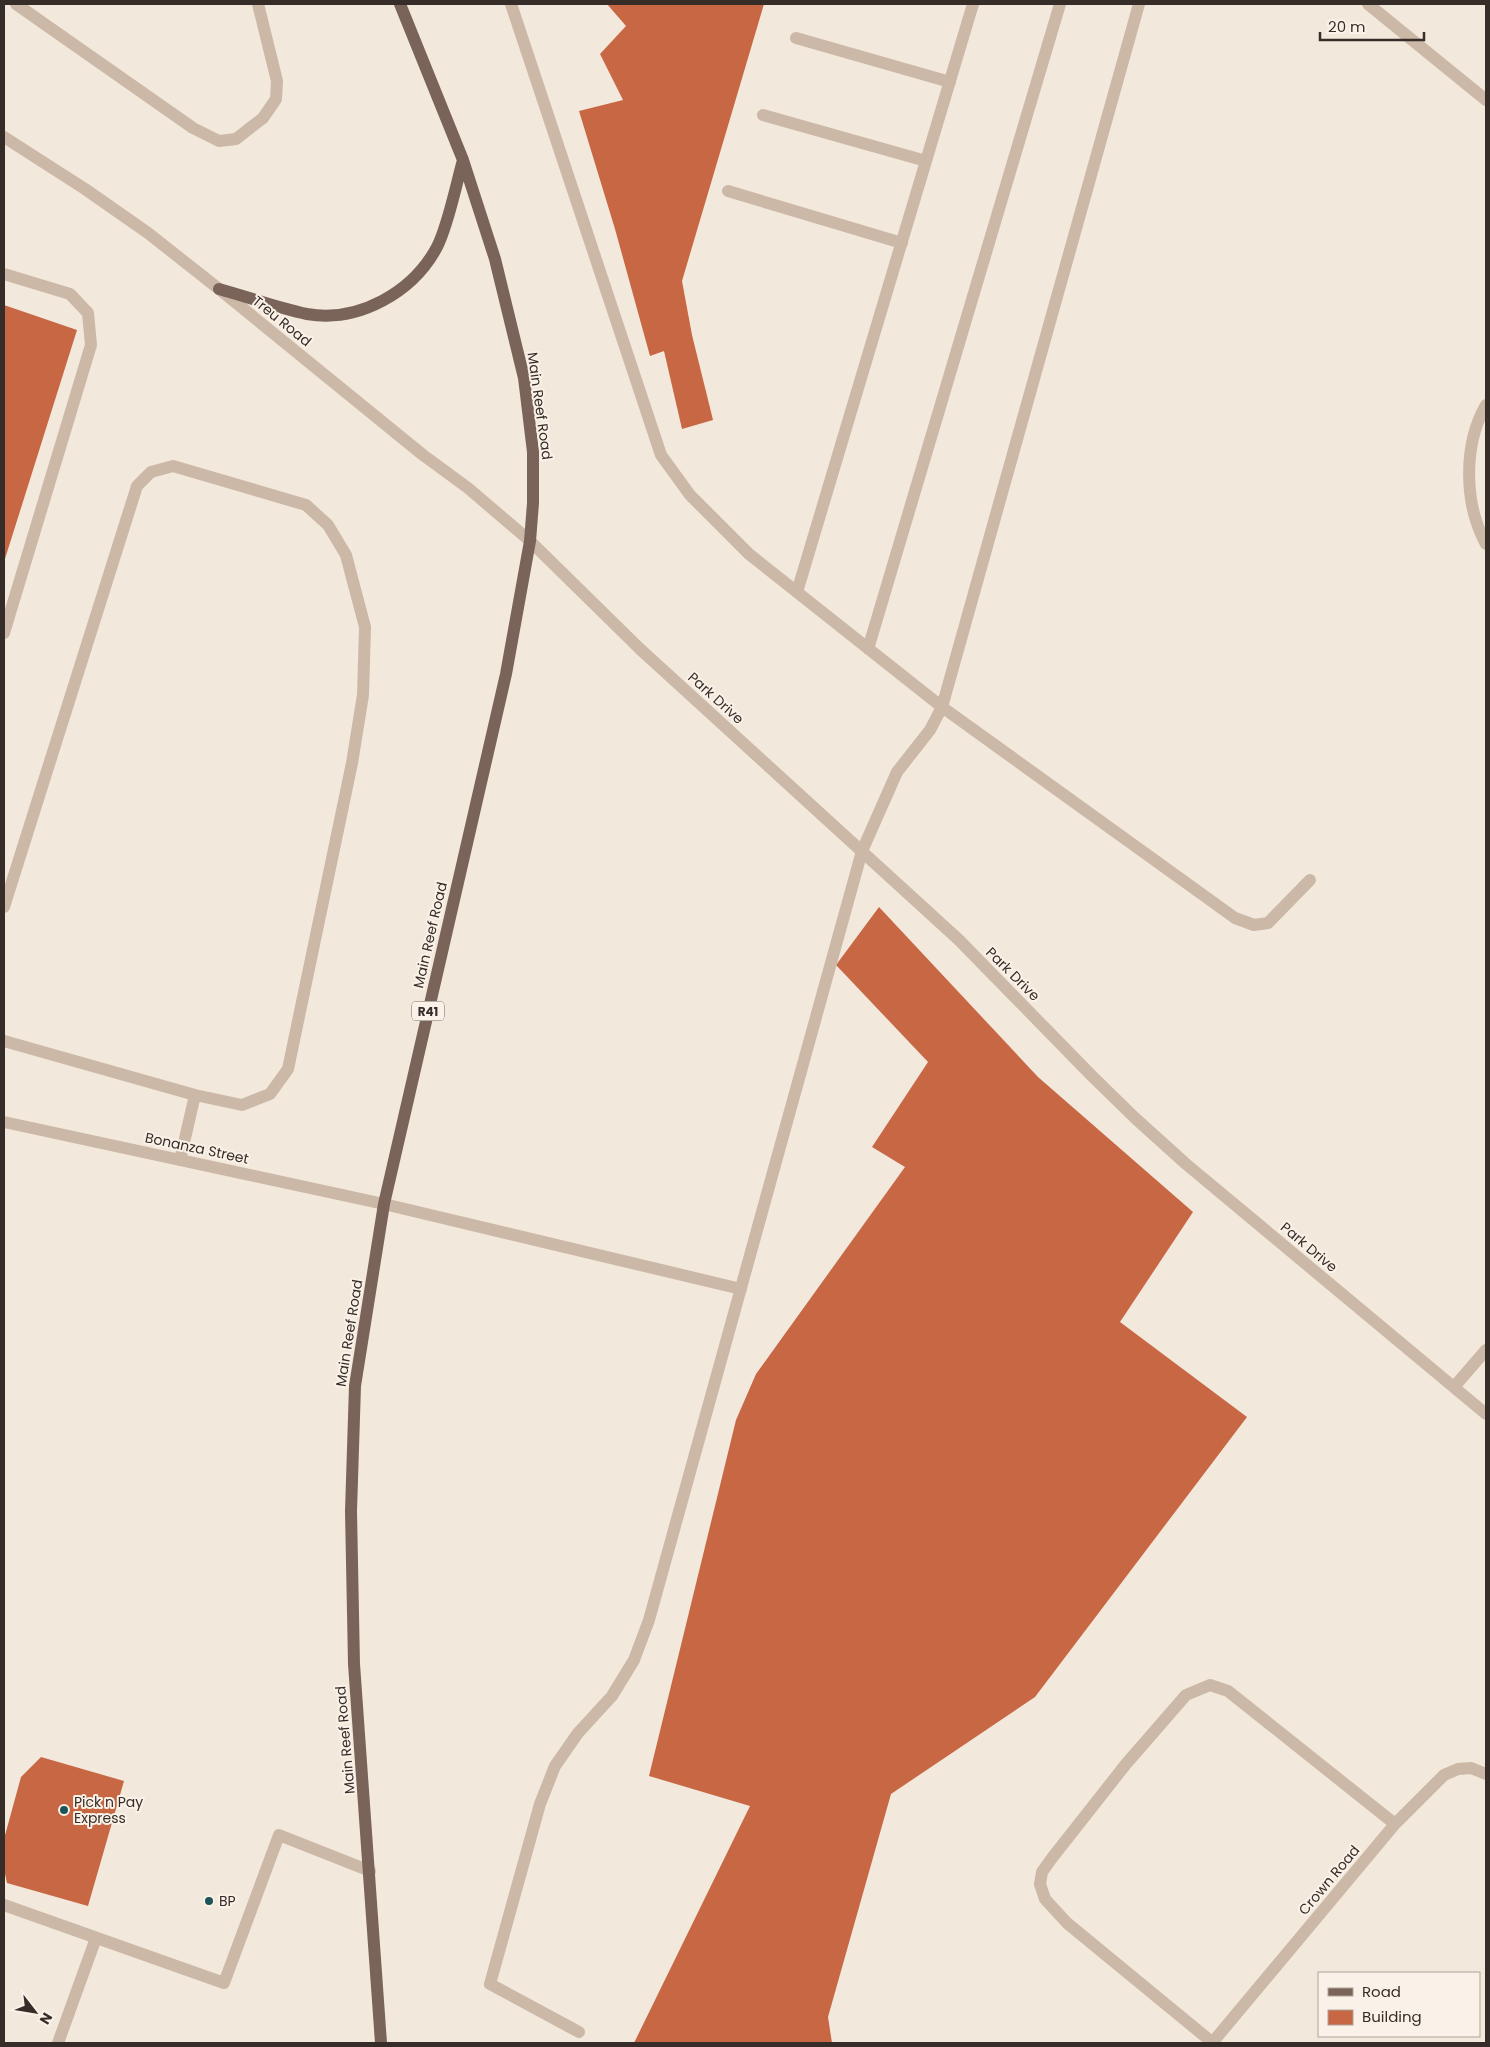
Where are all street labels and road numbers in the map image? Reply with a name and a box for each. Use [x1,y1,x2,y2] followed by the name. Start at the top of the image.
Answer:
[248,291,316,351] street label: Treu Road
[523,351,557,461] street label: Main Reef Road
[684,668,749,729] street label: Park Drive
[408,880,452,990] street label: Main Reef Road
[982,943,1045,1006] street label: Park Drive
[412,1001,444,1020] road number: R41
[143,1127,251,1169] street label: Bonanza Street
[1276,1217,1342,1277] street label: Park Drive
[331,1278,367,1388] street label: Main Reef Road
[330,1685,360,1795] street label: Main Reef Road
[1294,1841,1364,1919] street label: Crown Road

